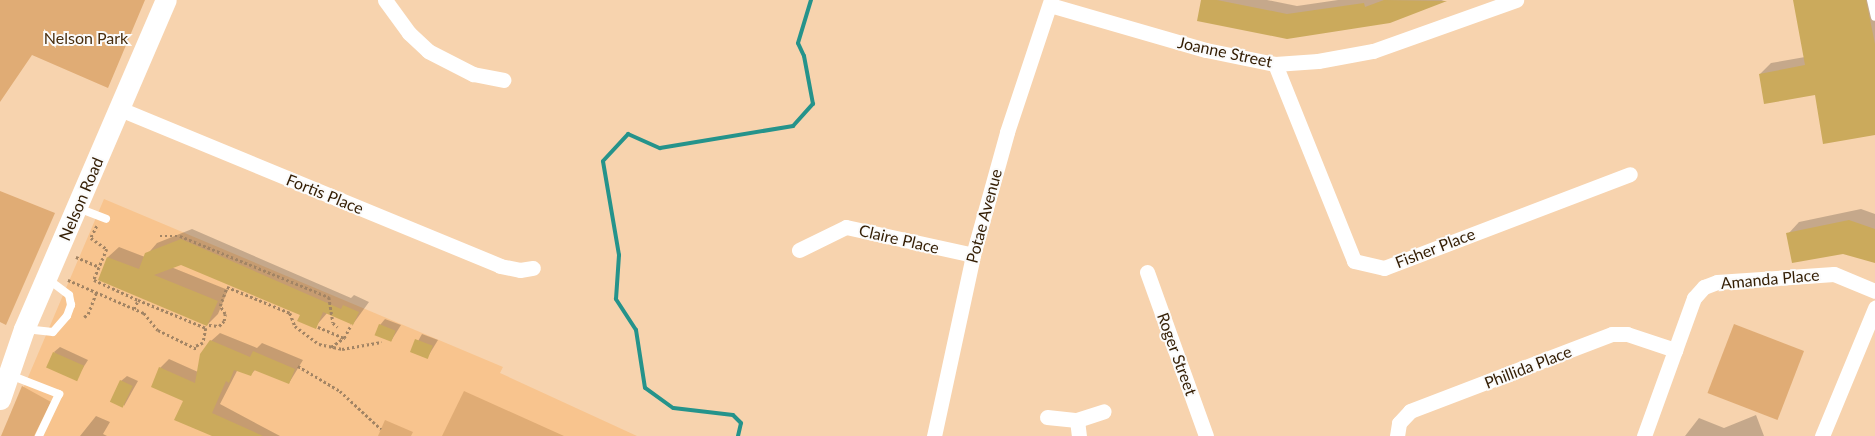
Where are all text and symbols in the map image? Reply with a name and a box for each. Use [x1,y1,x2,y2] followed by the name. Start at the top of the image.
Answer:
[44,28,128,48] park label: Nelson Park
[1176,33,1274,71] street label: Joanne Street
[55,154,107,244] street label: Nelson Road
[962,167,1006,265] street label: Potae Avenue
[284,170,366,218] street label: Fortis Place
[857,220,941,258] street label: Claire Place
[1392,224,1478,272] street label: Fisher Place
[1720,265,1820,293] street label: Amanda Place
[1153,310,1201,398] street label: Roger Street
[1482,342,1574,392] street label: Phillida Place

